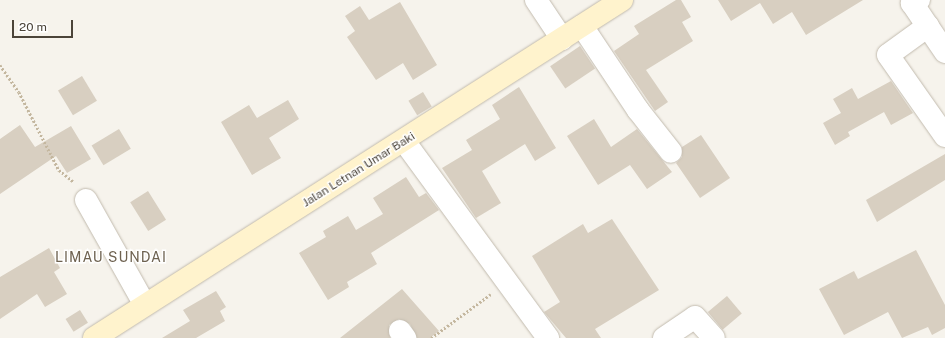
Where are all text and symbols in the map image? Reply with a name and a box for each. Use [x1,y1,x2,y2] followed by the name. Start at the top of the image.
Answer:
[14,12,75,38] scale bar
[19,20,47,34] text: 20 m
[300,129,418,211] street label: Jalan Letnan Umar Baki
[55,249,167,265] district label: LIMAU SUNDAI

